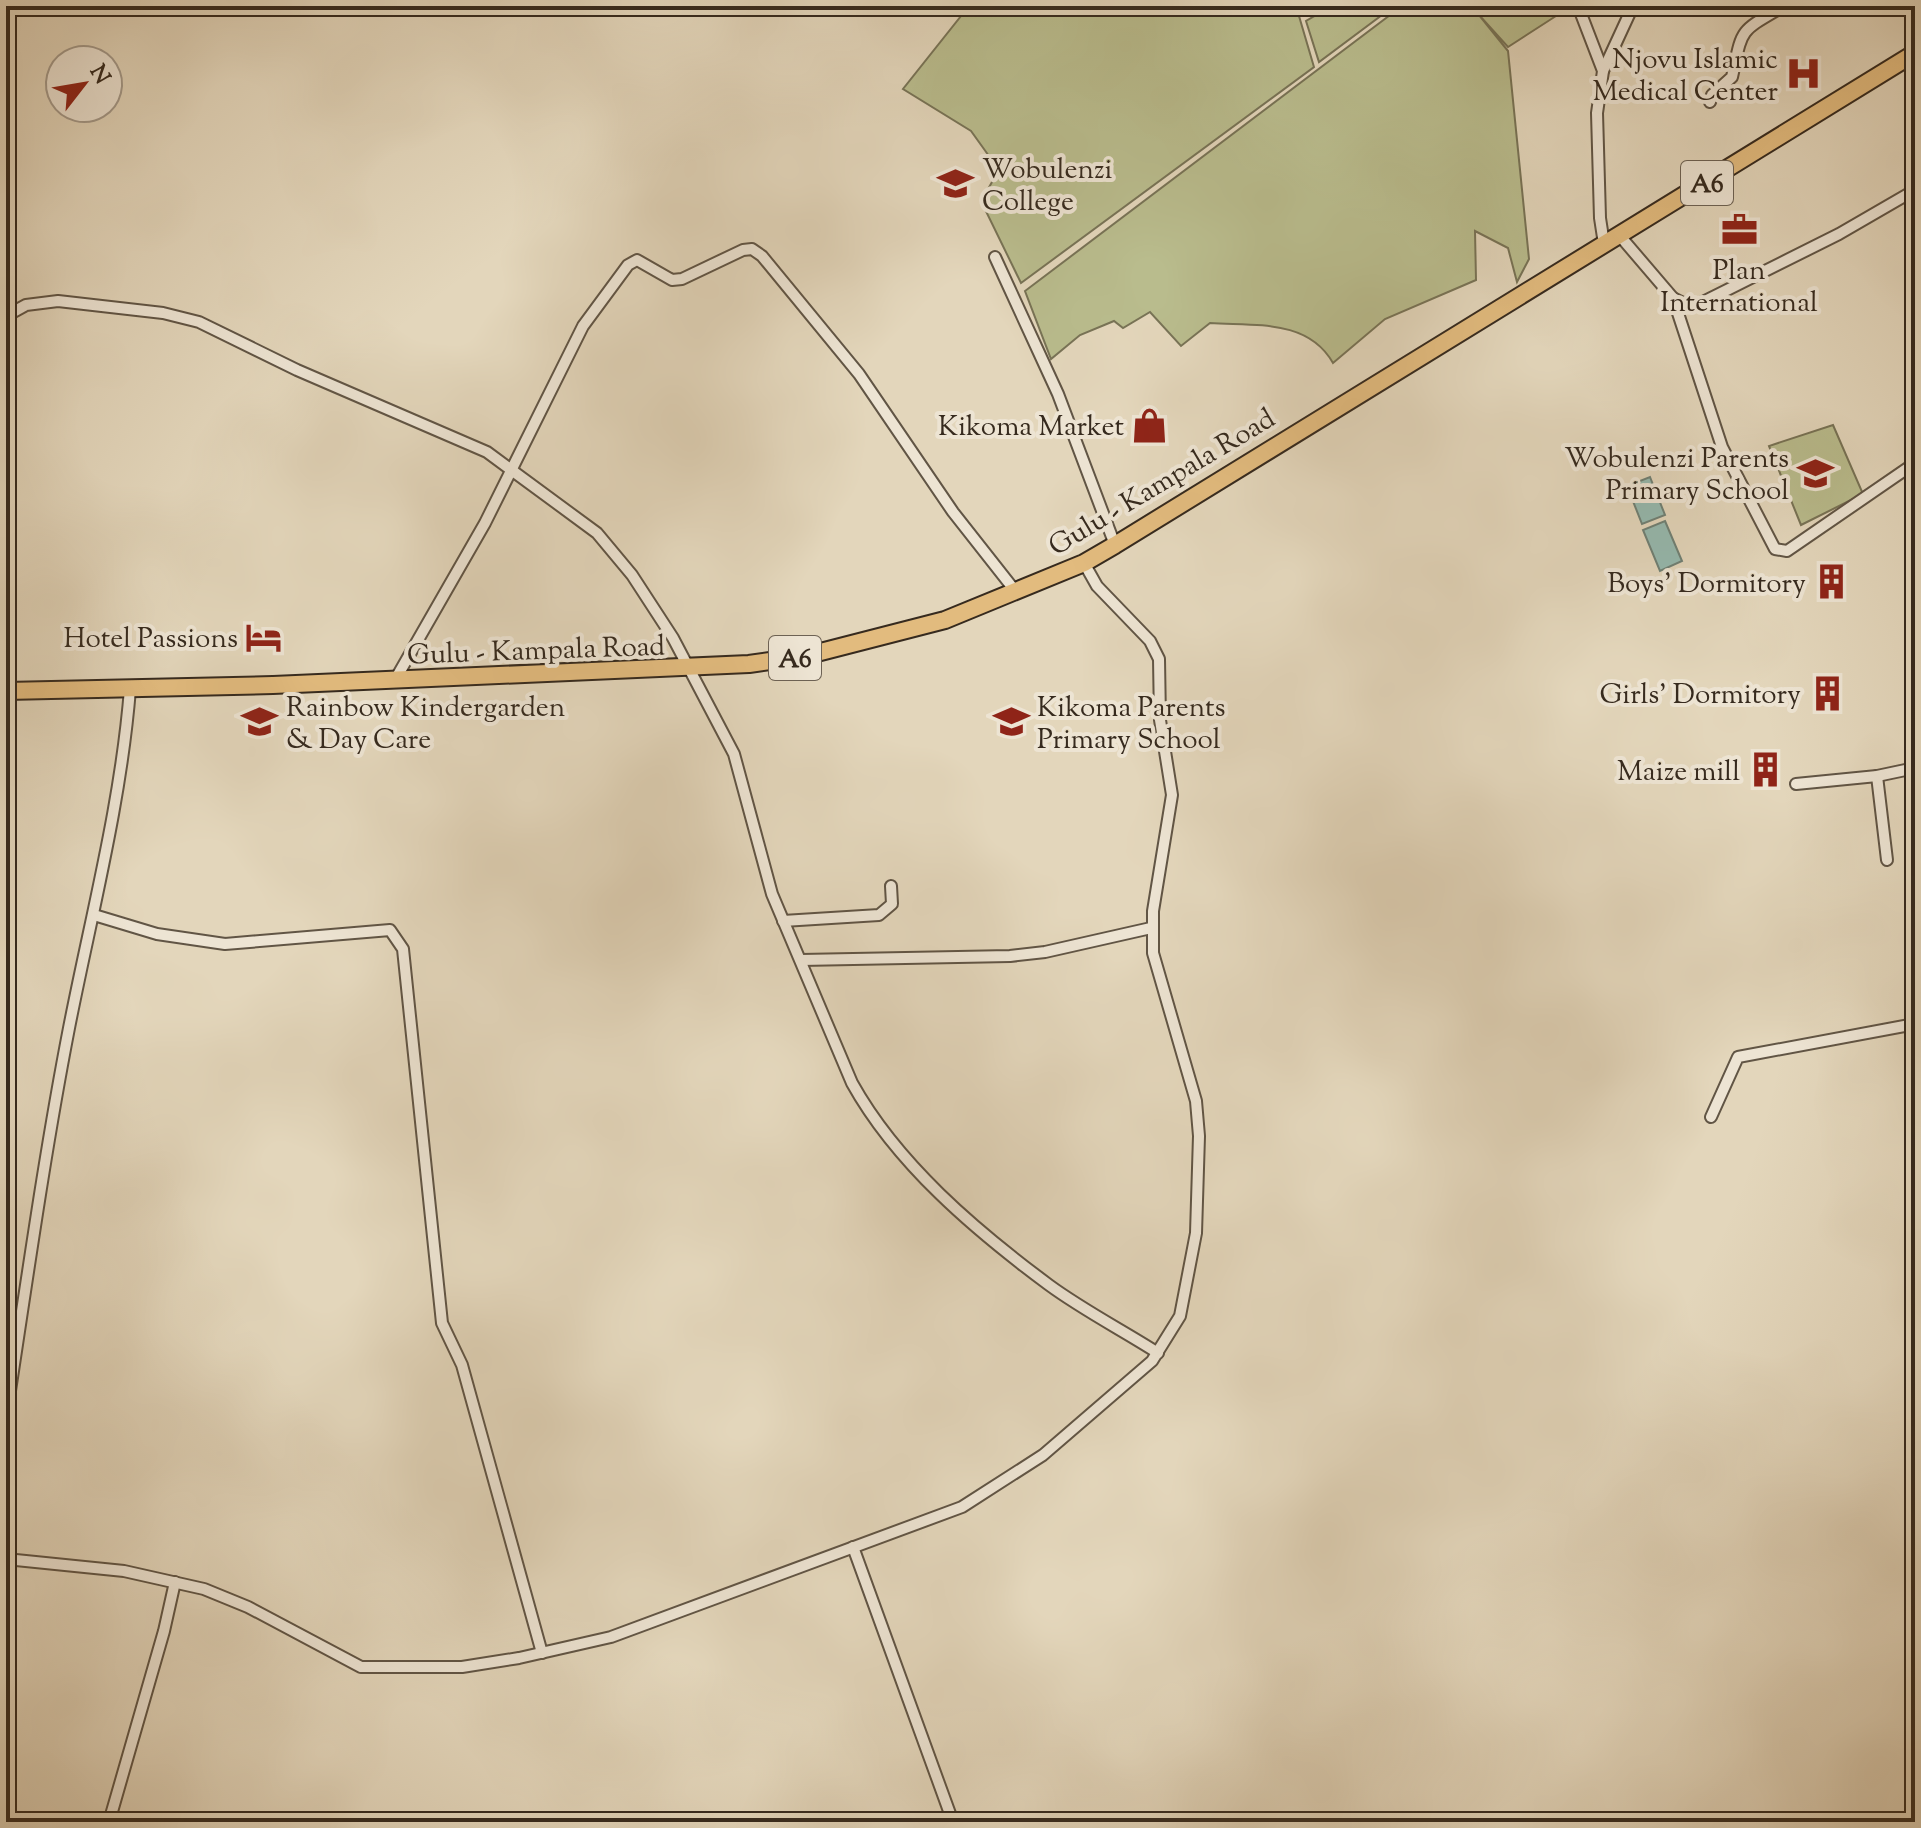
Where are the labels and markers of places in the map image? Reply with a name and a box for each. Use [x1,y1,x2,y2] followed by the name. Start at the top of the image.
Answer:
[1592,41,1778,113] place label: Njovu Islamic Medical Center
[1785,55,1823,93] hospital icon: Njovu Islamic Medical Center
[982,151,1113,223] place label: Wobulenzi College
[937,165,975,203] school or university icon: Wobulenzi College
[1720,210,1758,248] office icon: Plan International
[1660,252,1818,324] place label: Plan International
[1131,406,1169,444] shop icon: Kikoma Market
[938,408,1124,448] place label: Kikoma Market
[1564,440,1789,512] place label: Wobulenzi Parents Primary School
[1796,454,1834,492] school or university icon: Wobulenzi Parents Primary School
[1813,563,1851,601] building icon: Boys' Dormitory
[1607,565,1806,605] place label: Boys' Dormitory
[245,618,283,656] hotel icon: Hotel Passions
[63,620,238,660] place label: Hotel Passions
[1808,674,1846,712] building icon: Girls' Dormitory
[1599,676,1801,716] place label: Girls' Dormitory
[286,689,565,761] place label: Rainbow Kindergarden & Day Care
[1037,689,1226,761] place label: Kikoma Parents Primary School
[241,703,279,741] school or university icon: Rainbow Kindergarden & Day Care
[992,703,1030,741] school or university icon: Kikoma Parents Primary School
[1747,751,1785,789] building icon: Maize mill
[1617,753,1740,793] place label: Maize mill

